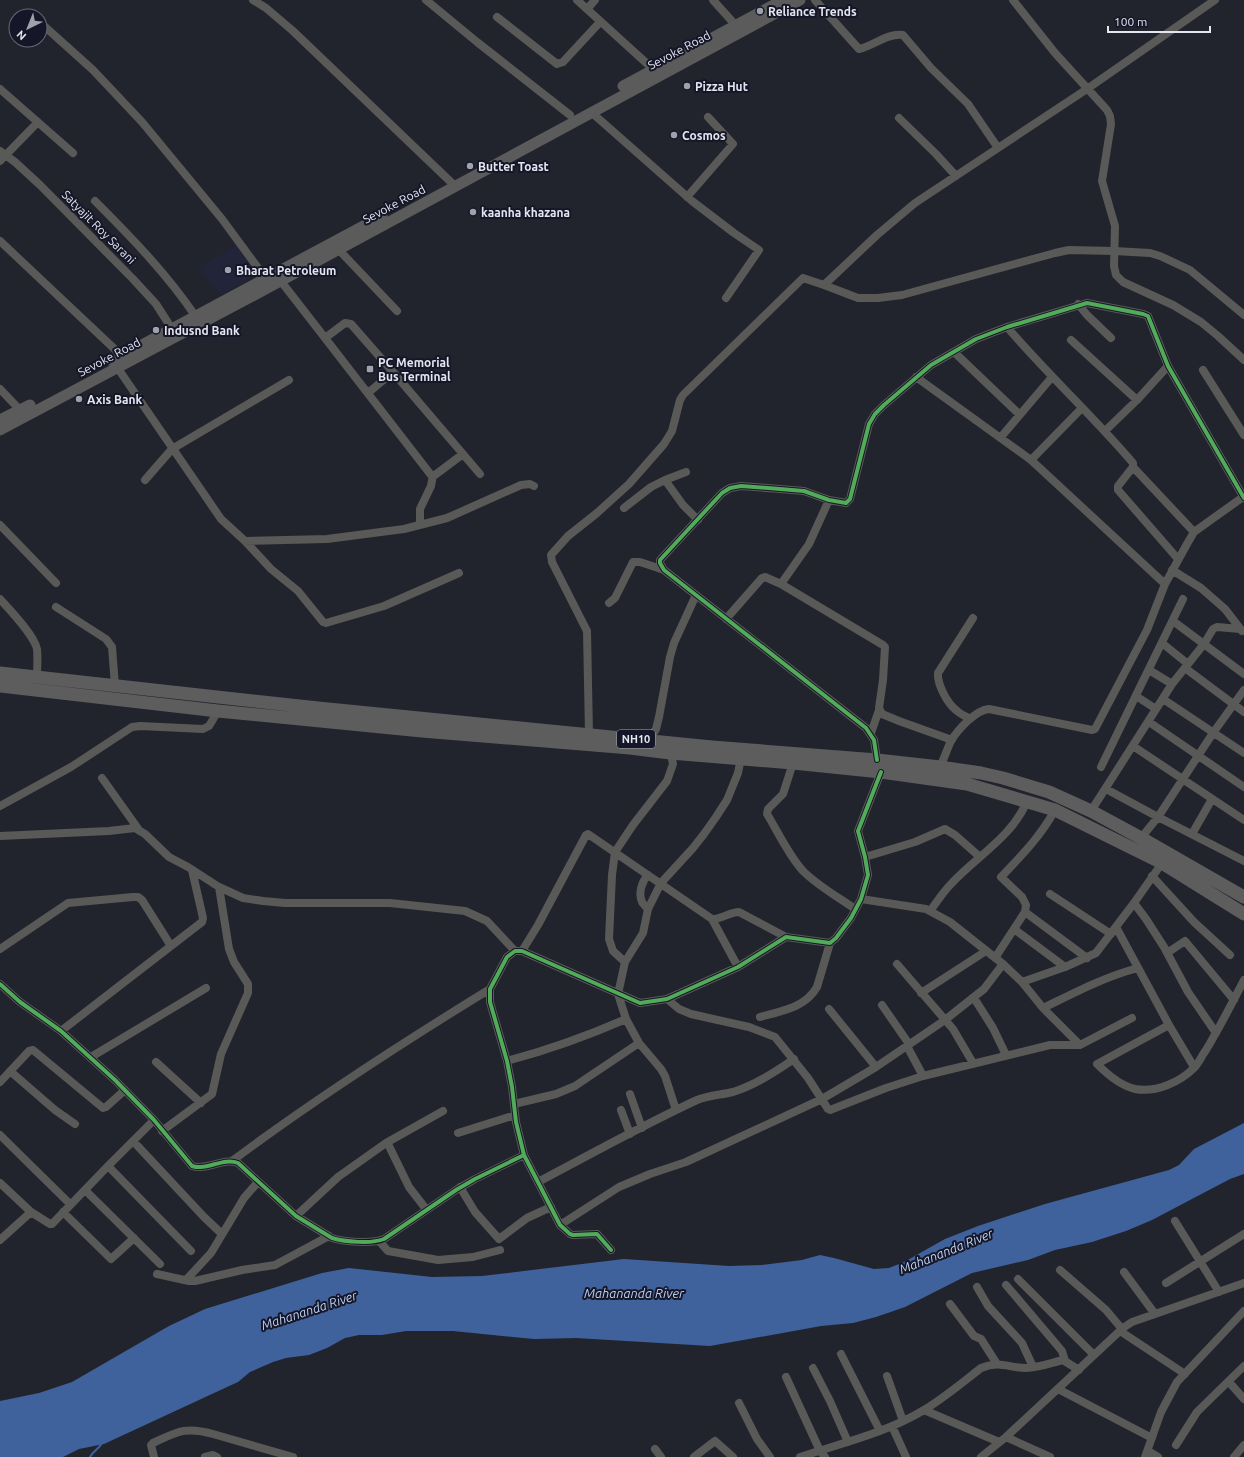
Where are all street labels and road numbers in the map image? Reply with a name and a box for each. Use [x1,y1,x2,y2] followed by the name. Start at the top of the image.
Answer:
[646,28,712,72] street label: Sevoke Road
[361,182,427,226] street label: Sevoke Road
[60,188,138,266] street label: Satyajit Roy Sarani
[76,335,142,379] street label: Sevoke Road
[617,730,655,748] road number: NH10

